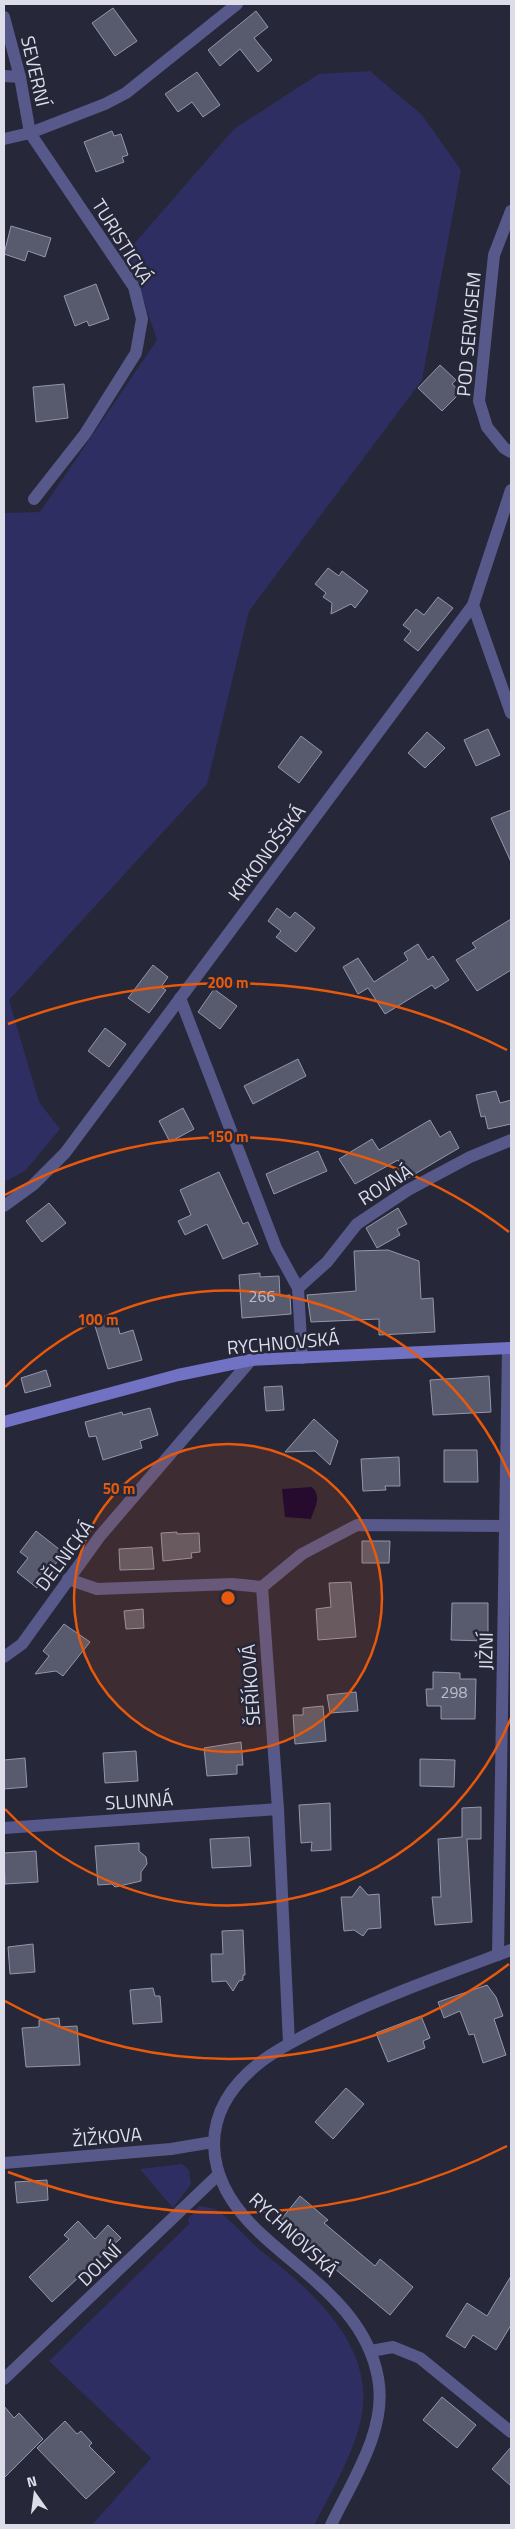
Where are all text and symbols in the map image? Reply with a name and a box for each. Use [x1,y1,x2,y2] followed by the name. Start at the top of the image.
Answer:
[14,33,58,109] street label: SEVERNÍ
[85,193,161,289] street label: TURISTICKÁ
[448,270,488,398] street label: POD SERVISEM
[220,798,312,906] street label: KRKONOŠSKÁ
[207,971,249,994] text: 200 m
[207,1125,249,1148] text: 150 m
[352,1156,418,1212] street label: ROVNÁ
[249,1284,275,1308] house number: 266
[77,1308,119,1331] text: 100 m
[226,1323,340,1361] street label: RYCHNOVSKÁ
[103,1477,135,1500] text: 50 m
[28,1514,100,1596] street label: DĚLNICKÁ
[219,1589,237,1607] centre of rings
[470,1631,500,1670] street label: JIŽNÍ
[233,1643,267,1727] street label: ŠEŘÍKOVÁ
[441,1680,467,1704] house number: 298
[104,1783,174,1817] street label: SLUNNÁ
[71,2119,143,2153] street label: ŽIŽKOVA
[243,2185,345,2283] street label: RYCHNOVSKÁ
[70,2235,128,2292] street label: DOLNÍ
[10,2469,60,2519] north arrow
[24,2470,39,2492] text: N

